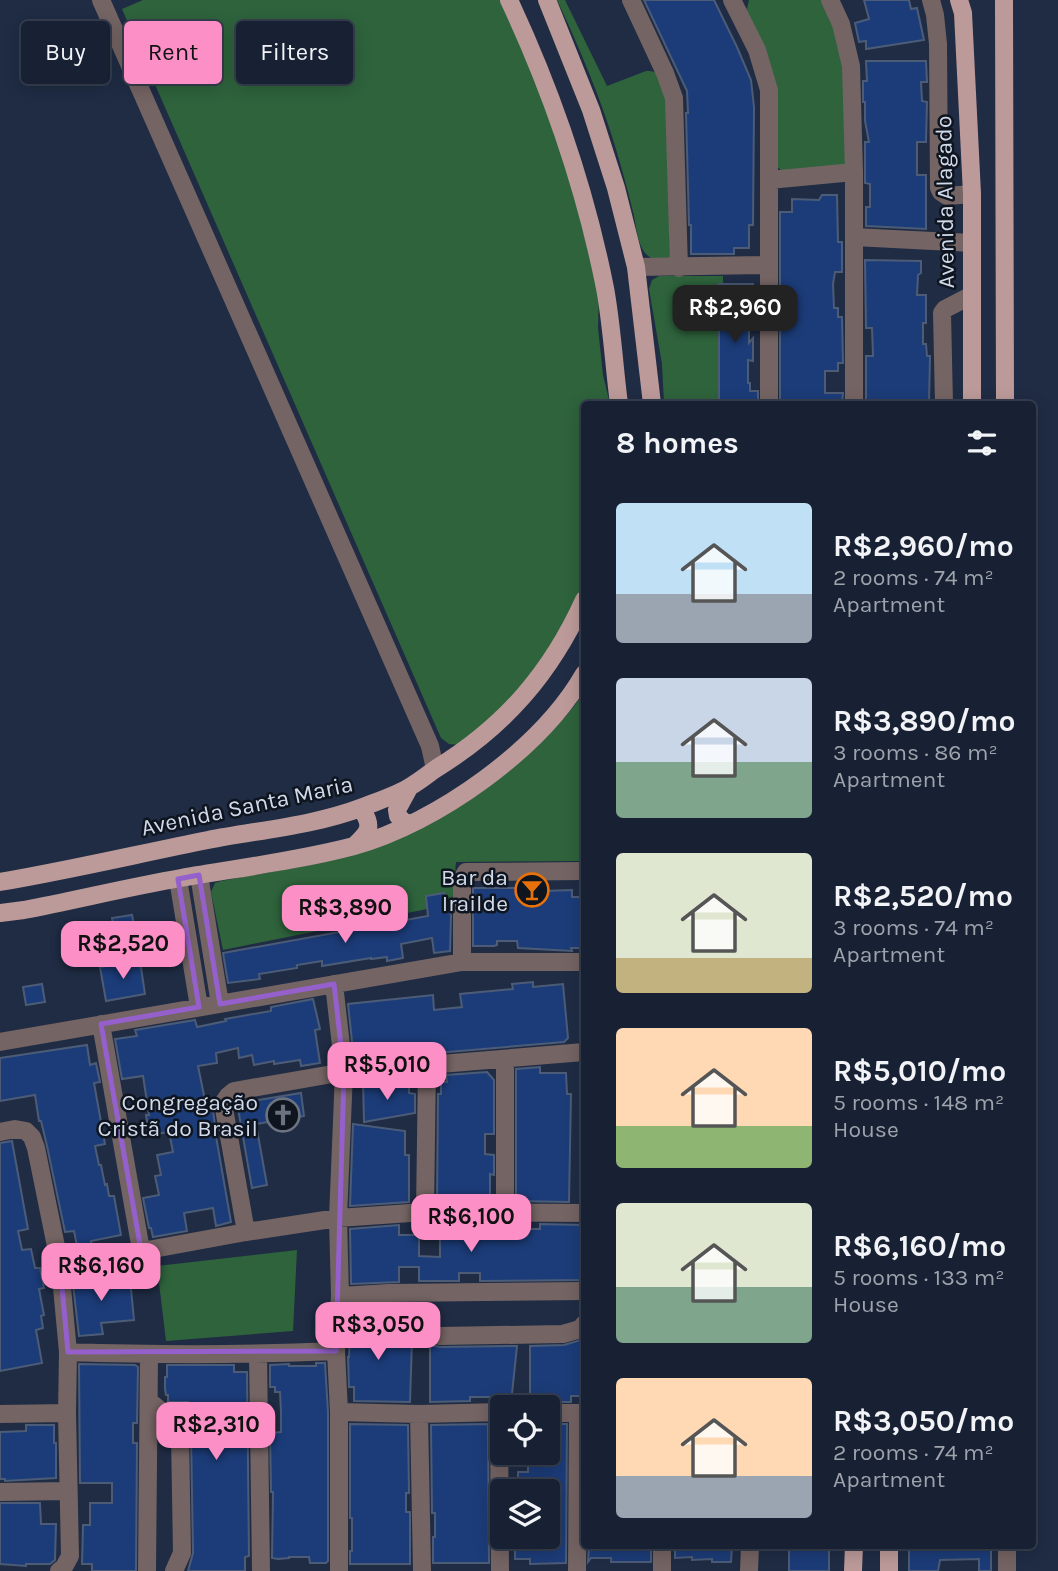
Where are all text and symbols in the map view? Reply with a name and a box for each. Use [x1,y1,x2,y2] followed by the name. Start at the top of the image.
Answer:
[21,21,110,84] chip: Buy
[124,21,222,84] chip: Rent
[236,21,353,84] chip: Filters
[930,115,960,289] street label: Avenida Alagado
[670,286,800,345] pin: R$2,960
[689,294,781,321] text: R$2,960
[963,424,1001,462] icon: filters
[616,425,739,461] text: 8 homes
[833,528,1014,564] text: R$2,960/mo
[672,531,756,615] icon: home
[833,564,994,591] text: 2 rooms · 74 m²
[833,591,945,618] text: Apartment
[833,703,1016,739] text: R$3,890/mo
[672,706,756,790] icon: home
[833,739,998,766] text: 3 rooms · 86 m²
[833,766,945,793] text: Apartment
[139,770,355,842] street label: Avenida Santa Maria
[441,864,508,917] place label: Bar da Irailde
[513,871,551,909] bar icon: Bar da Irailde
[833,878,1013,914] text: R$2,520/mo
[672,881,756,965] icon: home
[280,886,410,945] pin: R$3,890
[298,894,392,921] text: R$3,890
[833,914,994,941] text: 3 rooms · 74 m²
[58,922,188,981] pin: R$2,520
[77,930,169,957] text: R$2,520
[833,941,945,968] text: Apartment
[322,1042,452,1102] pin: R$5,010
[343,1051,431,1078] text: R$5,010
[833,1053,1006,1089] text: R$5,010/mo
[672,1056,756,1140] icon: home
[98,1089,258,1142] place label: Congregação Cristã do Brasil
[833,1089,1004,1116] text: 5 rooms · 148 m²
[264,1096,302,1134] church icon: Congregação Cristã do Brasil
[833,1116,899,1143] text: House
[406,1194,536,1254] pin: R$6,100
[427,1203,515,1230] text: R$6,100
[833,1228,1006,1264] text: R$6,160/mo
[672,1231,756,1315] icon: home
[36,1244,166,1303] pin: R$6,160
[57,1252,145,1279] text: R$6,160
[833,1264,1005,1291] text: 5 rooms · 133 m²
[833,1291,899,1318] text: House
[313,1302,443,1362] pin: R$3,050
[331,1311,425,1338] text: R$3,050
[490,1395,560,1549] map controls
[490,1395,560,1465] button: locate
[151,1402,281,1462] pin: R$2,310
[833,1403,1014,1439] text: R$3,050/mo
[672,1406,756,1490] icon: home
[172,1411,260,1438] text: R$2,310
[833,1439,994,1466] text: 2 rooms · 74 m²
[833,1466,945,1493] text: Apartment
[490,1479,560,1549] button: layers

